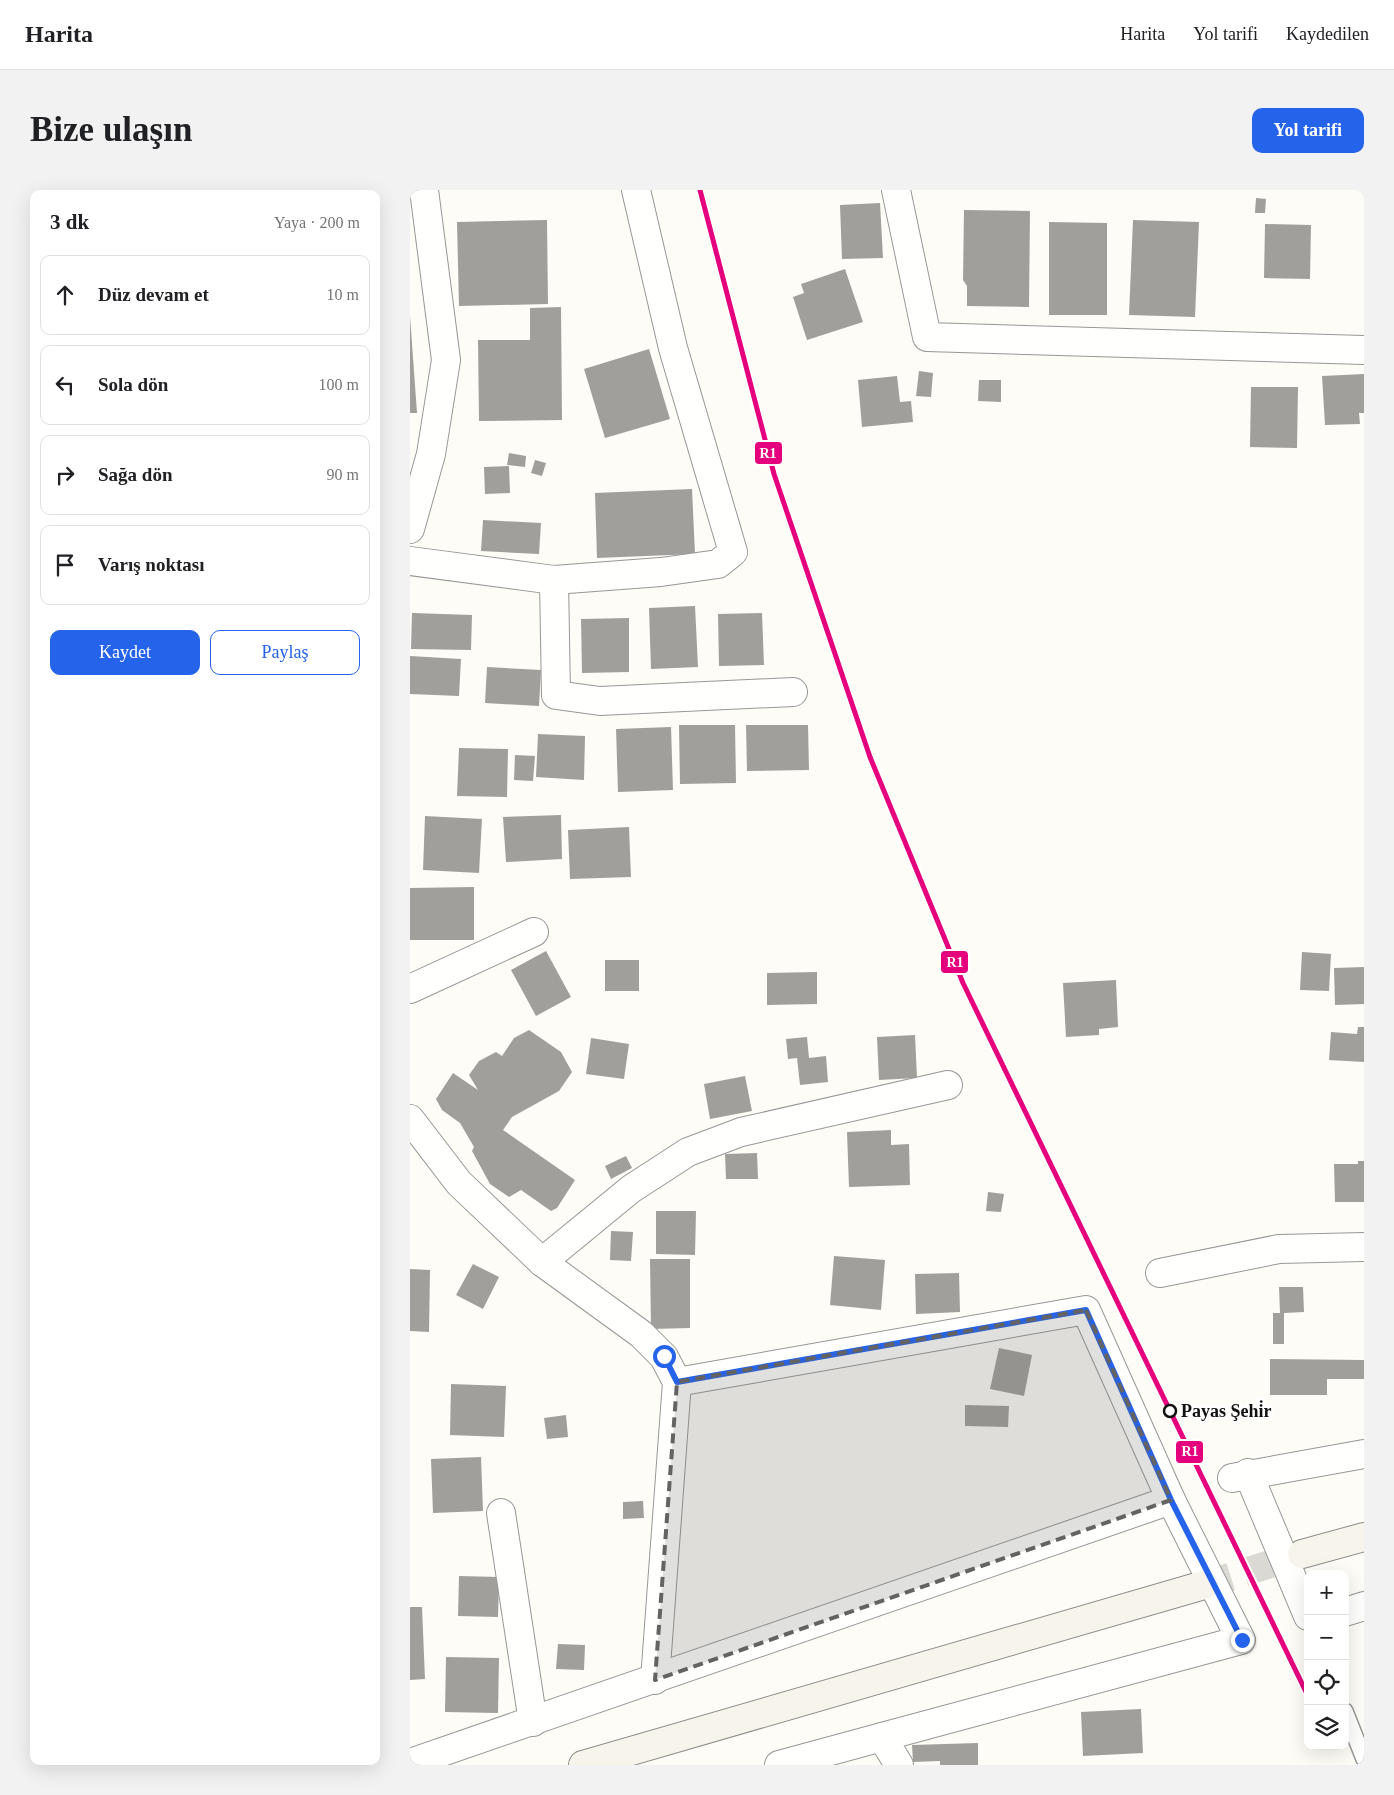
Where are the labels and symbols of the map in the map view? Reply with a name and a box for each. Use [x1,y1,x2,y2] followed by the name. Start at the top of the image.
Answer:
[754,441,783,465] line badge: R1
[759,446,777,461] text: R1
[940,950,969,974] line badge: R1
[946,955,964,970] text: R1
[653,1345,676,1368] route start
[1181,1400,1272,1421] place label: Payas Şehi̇r
[1163,1404,1177,1418] marker: Payas Şehi̇r
[1175,1440,1204,1464] line badge: R1
[1181,1444,1199,1459] text: R1
[1231,1629,1254,1652] route end

